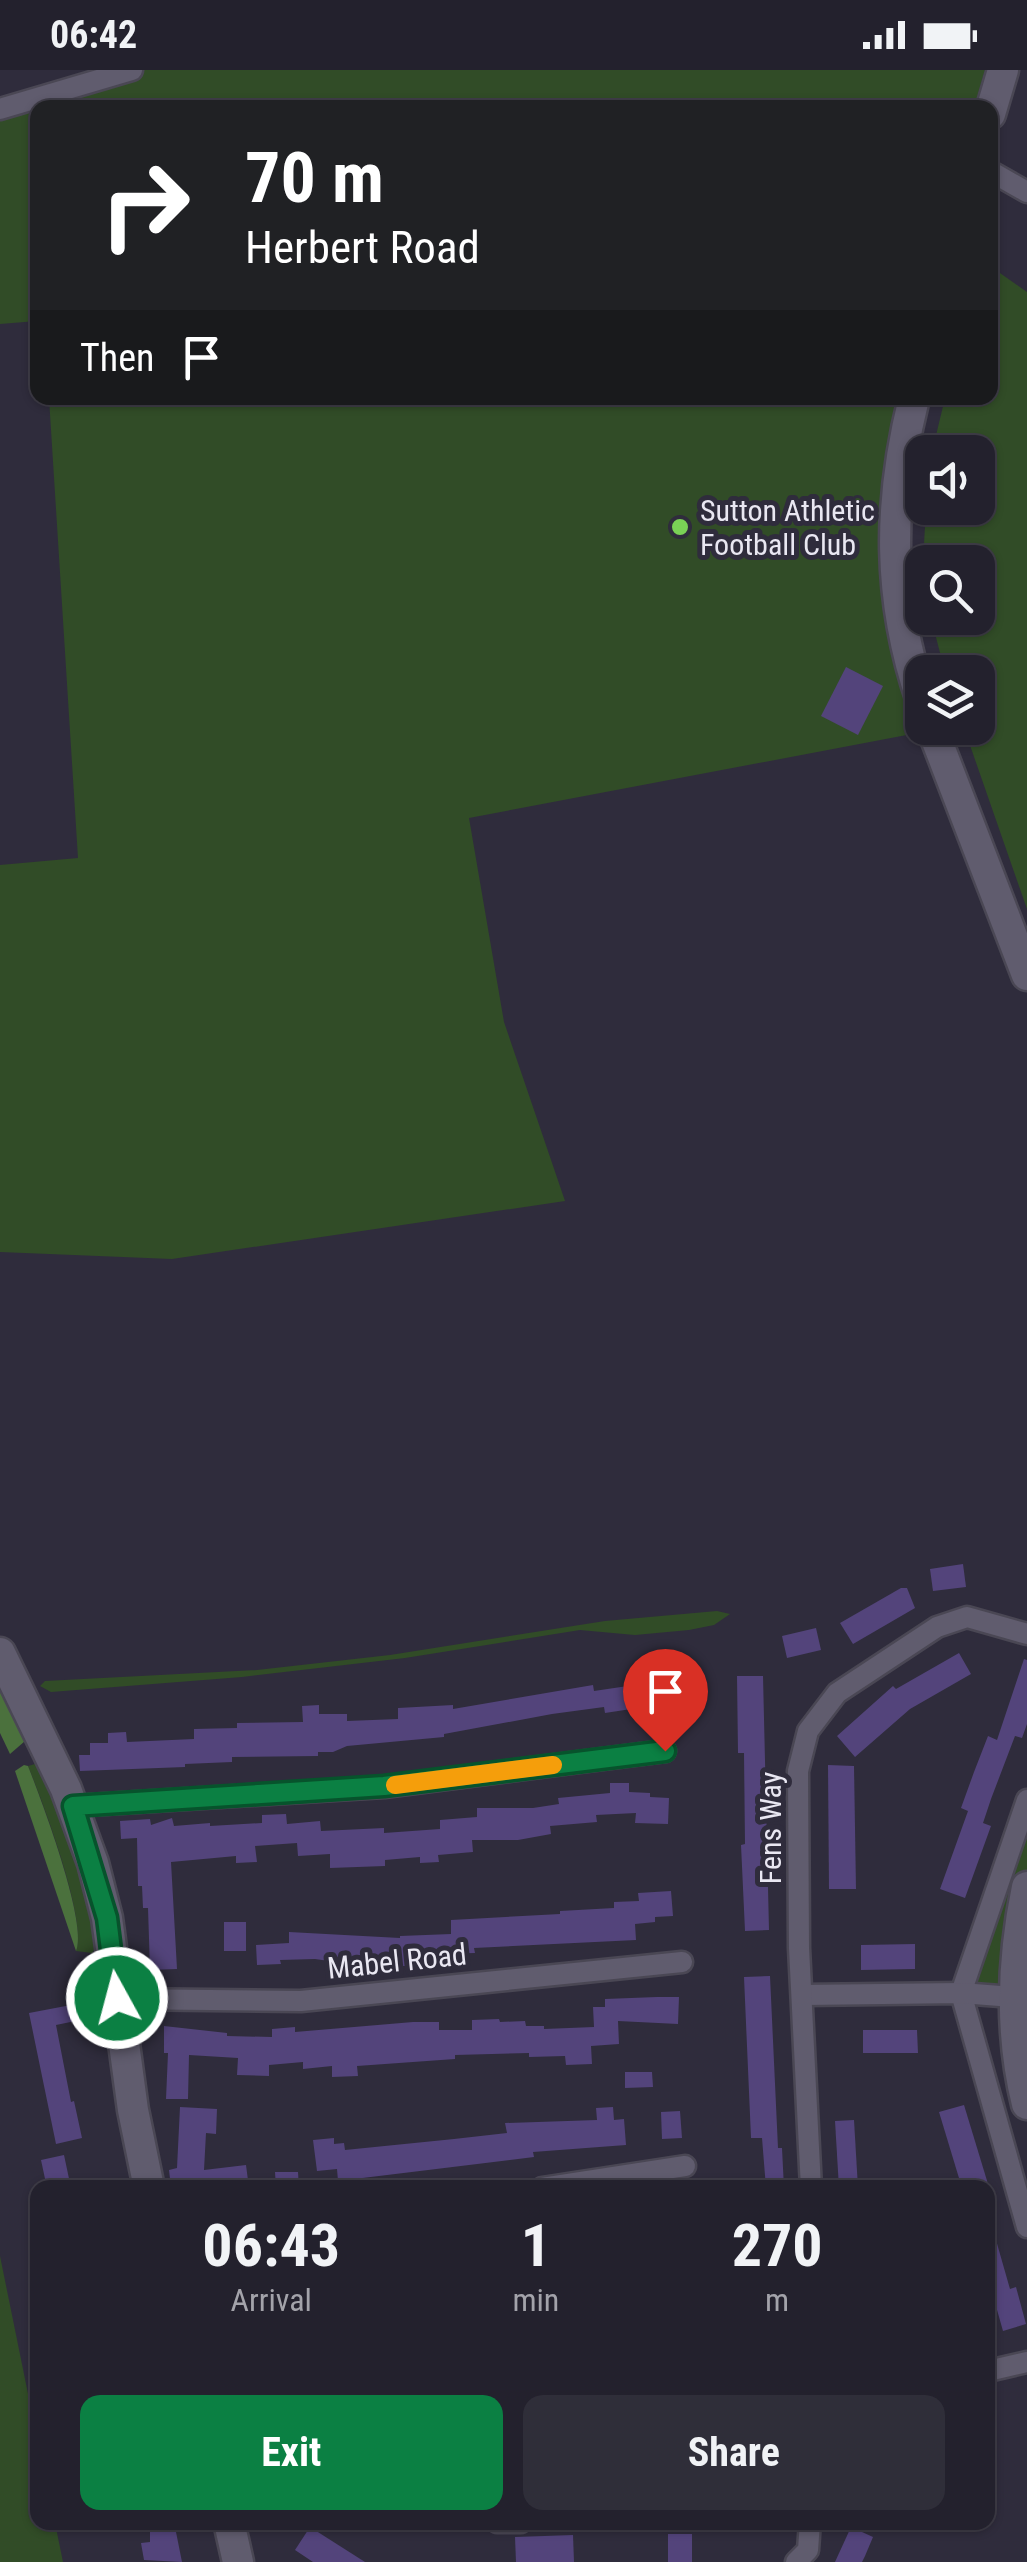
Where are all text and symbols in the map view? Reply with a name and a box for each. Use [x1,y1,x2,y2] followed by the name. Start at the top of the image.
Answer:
[50,13,137,57] text: 06:42
[245,137,384,219] text: 70 m
[80,140,210,270] icon: right
[245,221,480,274] text: Herbert Road
[174,330,229,385] icon: arrive
[80,336,154,380] text: Then
[905,435,995,745] map controls
[905,435,995,525] button: sound
[700,493,875,562] place label: Sutton Athletic Football Club
[669,516,691,538] marker: Sutton Athletic Football Club
[905,545,995,635] button: search
[905,655,995,745] button: layers
[623,1649,708,1752] pin
[638,1664,693,1719] icon: arrive
[753,1772,788,1884] street label: Fens Way
[326,1936,468,1986] street label: Mabel Road
[65,1946,169,2050] position arrow
[202,2210,340,2281] text: 06:43
[521,2210,551,2281] text: 1
[732,2210,823,2281] text: 270
[230,2281,312,2319] text: Arrival
[512,2281,559,2319] text: min
[765,2281,789,2319] text: m
[80,2395,503,2510] button: Exit
[523,2395,945,2510] button: Share

